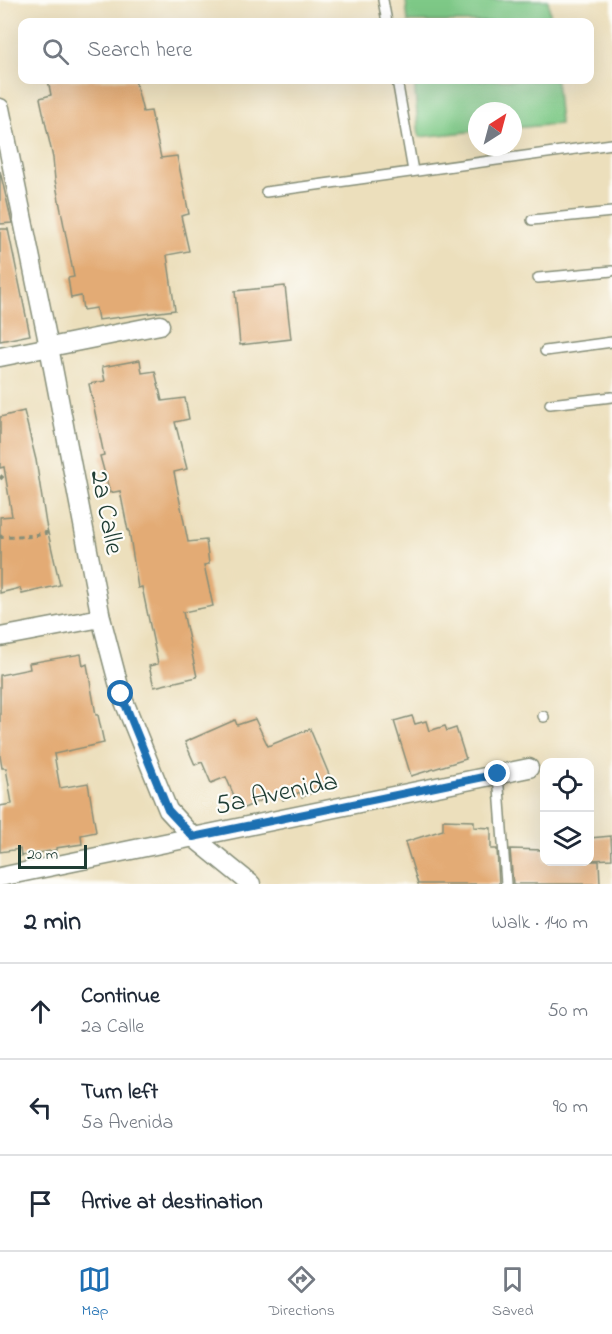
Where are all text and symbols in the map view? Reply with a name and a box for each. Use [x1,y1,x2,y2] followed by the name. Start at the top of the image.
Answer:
[18,18,594,84] search box
[39,35,72,68] icon: search
[87,35,192,67] text: Search here
[468,102,522,156] north arrow
[78,467,133,559] street label: 2a Calle
[107,680,133,706] route start
[540,758,594,866] map controls
[540,758,594,812] button: locate
[484,760,510,786] route end
[211,762,342,826] street label: 5a Avenida
[540,812,594,866] button: layers
[18,842,87,870] scale bar
[27,843,58,867] text: 20 m
[24,904,81,942] text: 2 min
[492,909,588,938] text: Walk · 140 m
[81,981,160,1013] text: Continue
[24,995,57,1028] icon: ahead
[547,997,588,1026] text: 50 m
[81,1013,144,1042] text: 2a Calle
[81,1077,158,1109] text: Turn left
[24,1091,57,1124] icon: left
[553,1093,588,1122] text: 90 m
[81,1109,173,1138] text: 5a Avenida
[24,1187,57,1220] icon: arrive
[81,1187,263,1219] text: Arrive at destination
[78,1263,111,1323] tab: Map
[268,1263,335,1323] tab: Directions
[492,1263,534,1323] tab: Saved

